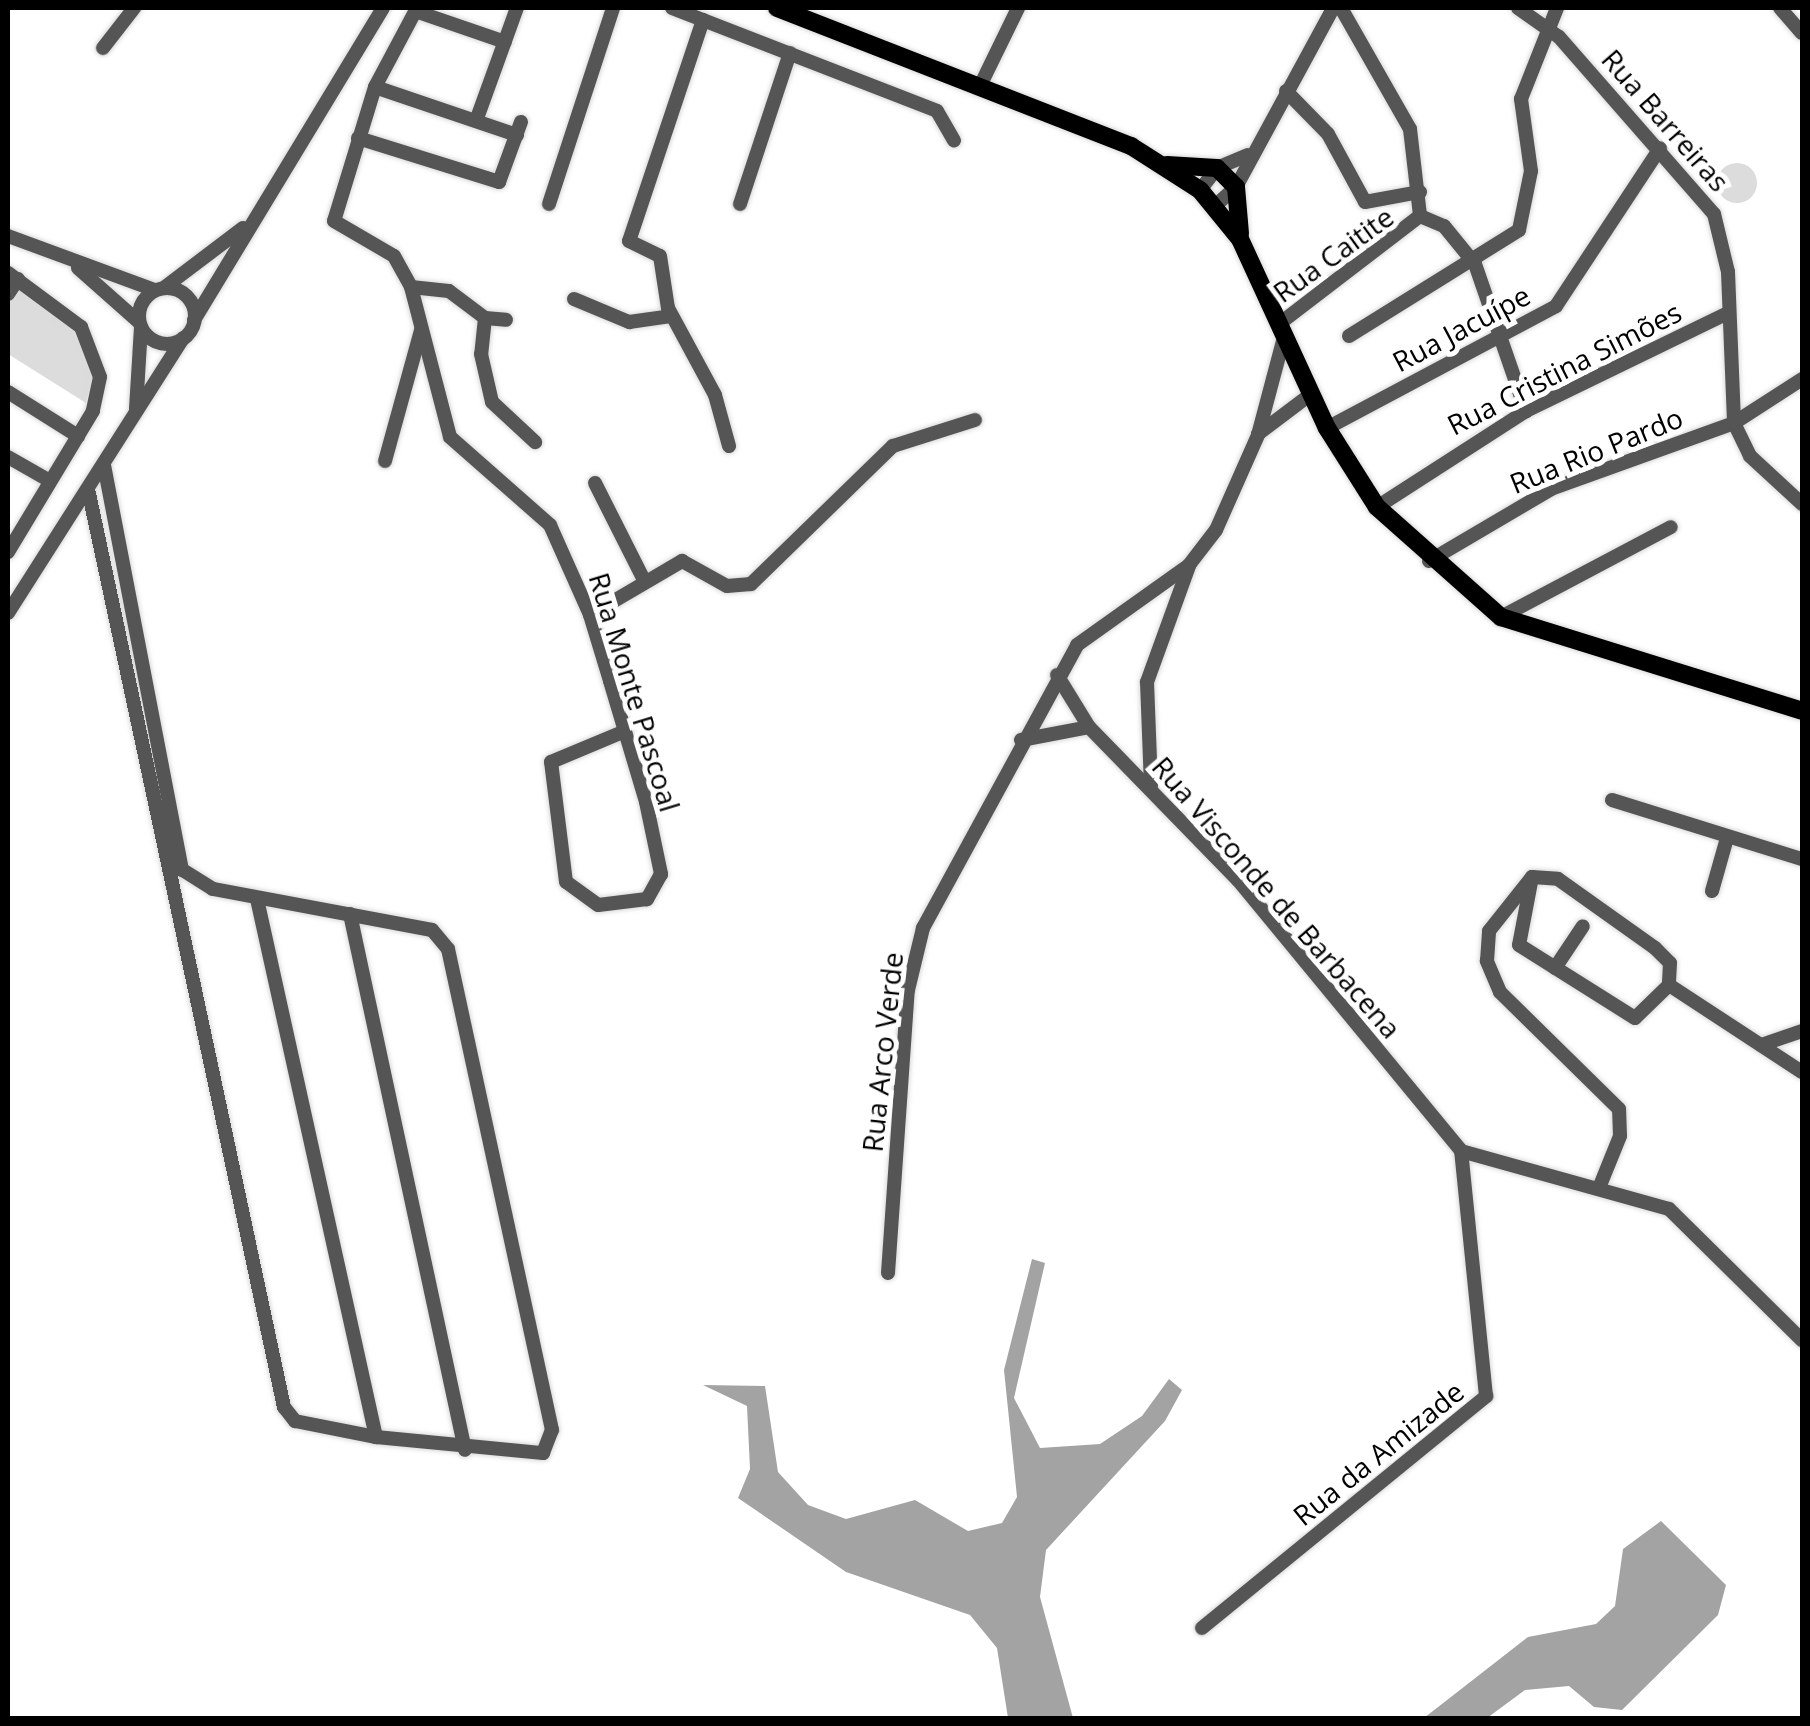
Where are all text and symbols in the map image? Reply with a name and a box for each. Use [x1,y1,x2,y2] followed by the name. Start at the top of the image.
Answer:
[1595,42,1737,198] street label: Rua Barreiras
[1266,199,1400,309] street label: Rua Caitite
[1387,278,1535,378] street label: Rua Jacuípe
[1441,294,1687,442] street label: Rua Cristina Simões
[1505,400,1687,500] street label: Rua Rio Pardo
[583,568,687,816] street label: Rua Monte Pascoal
[1146,749,1408,1045] street label: Rua Visconde de Barbacena
[855,950,909,1154] street label: Rua Arco Verde
[1286,1374,1470,1532] street label: Rua da Amizade

